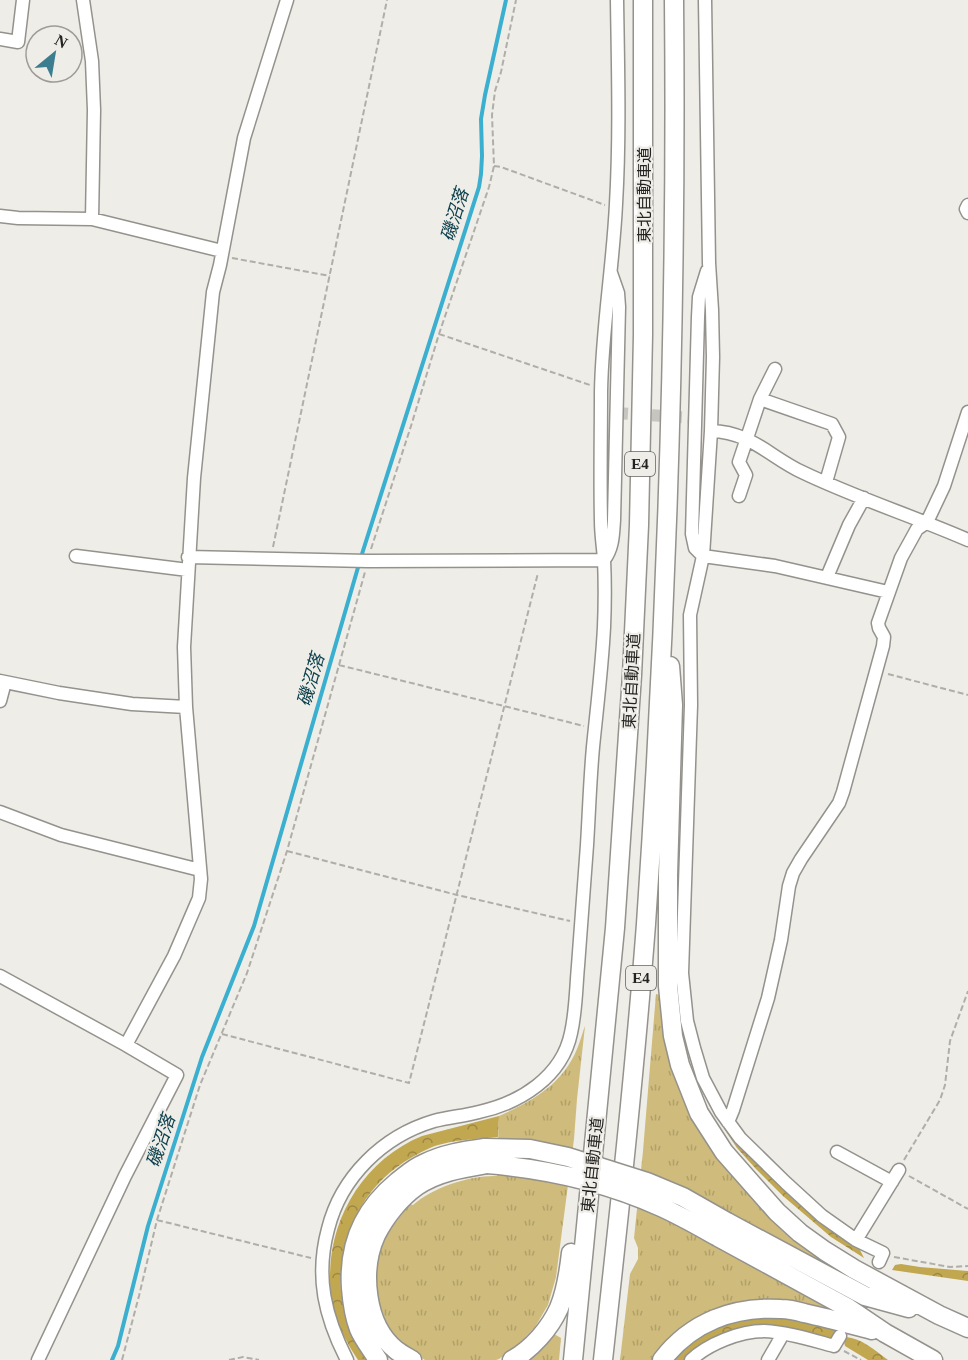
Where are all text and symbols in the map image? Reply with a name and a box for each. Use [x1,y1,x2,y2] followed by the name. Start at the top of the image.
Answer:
[24,24,84,84] north arrow
[52,31,71,52] text: N
[636,147,653,243] street label: 東北自動車道
[438,183,473,244] water label: 磯沼落
[625,452,655,476] road number: E4
[620,633,643,729] street label: 東北自動車道
[294,648,329,709] water label: 磯沼落
[626,966,656,990] road number: E4
[143,1109,180,1170] water label: 磯沼落
[579,1116,606,1214] street label: 東北自動車道

